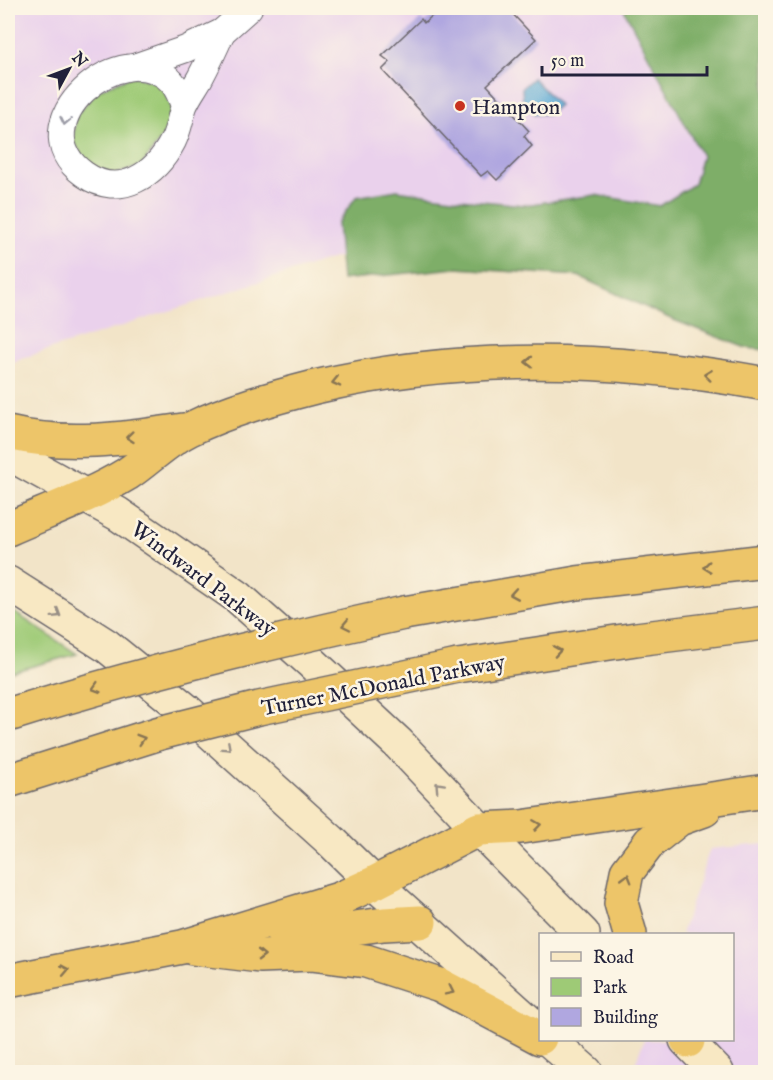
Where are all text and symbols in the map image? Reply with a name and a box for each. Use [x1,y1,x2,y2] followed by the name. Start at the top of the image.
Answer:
[39,39,99,99] north arrow
[542,39,707,77] scale bar
[66,48,91,72] text: N
[551,50,584,73] text: 50 m
[472,94,561,122] place label: Hampton
[453,99,467,113] marker: Hampton
[59,116,72,126] one-way arrow
[525,356,534,368] one-way arrow
[703,370,712,382] one-way arrow
[331,375,341,388] one-way arrow
[126,431,135,443] one-way arrow
[125,516,281,644] street label: Windward Parkway
[703,561,712,573] one-way arrow
[510,587,520,600] one-way arrow
[51,607,61,619] one-way arrow
[342,618,352,631] one-way arrow
[552,645,562,657] one-way arrow
[259,649,508,723] street label: Turner McDonald Parkway
[91,681,102,693] one-way arrow
[135,734,146,746] one-way arrow
[220,740,230,751] one-way arrow
[435,783,446,793] one-way arrow
[532,820,542,832] one-way arrow
[620,873,632,884] one-way arrow
[539,933,734,1041] legend
[593,947,634,970] text: Road
[257,949,266,961] one-way arrow
[60,964,70,977] one-way arrow
[593,977,628,1000] text: Park
[444,983,455,995] one-way arrow
[593,1007,658,1030] text: Building

